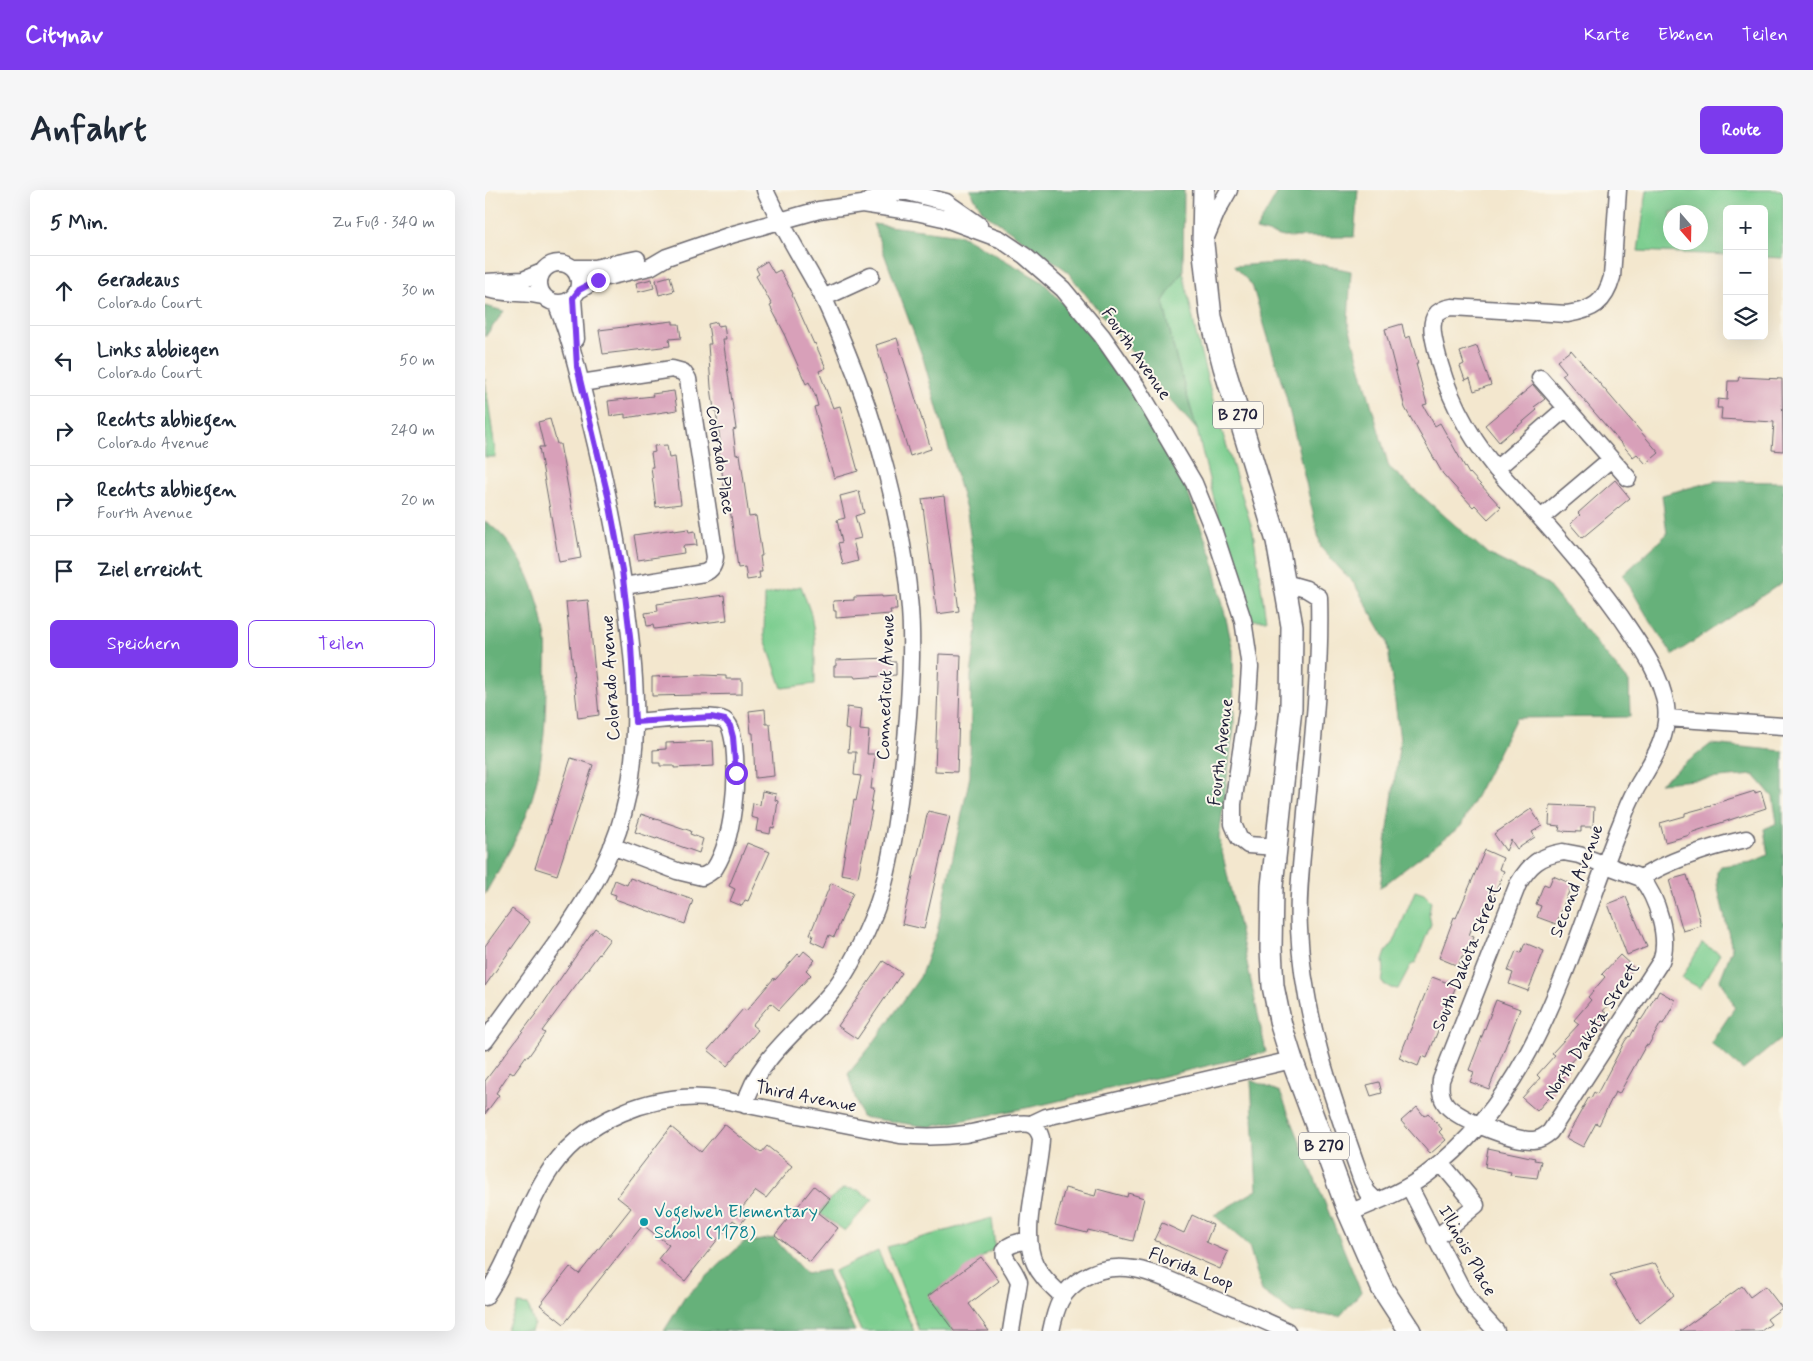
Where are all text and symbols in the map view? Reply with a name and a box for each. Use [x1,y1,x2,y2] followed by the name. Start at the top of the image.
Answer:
[25,20,103,51] text: Citynav
[1584,23,1630,47] text: Karte
[1658,23,1714,47] text: Ebenen
[1742,23,1788,47] text: Teilen
[1700,106,1783,154] button: Route
[30,107,147,153] text: Anfahrt
[1663,205,1708,250] north arrow
[1723,205,1768,340] map controls
[1723,205,1768,250] button: +
[50,209,108,237] text: 5 Min.
[332,212,435,233] text: Zu Fuß · 340 m
[1723,250,1768,295] button: −
[97,268,179,293] text: Geradeaus
[587,269,610,292] route end
[50,277,78,305] icon: ahead
[402,280,435,301] text: 30 m
[97,293,203,314] text: Colorado Court
[1723,295,1768,340] button: layers
[1095,303,1177,405] street label: Fourth Avenue
[97,338,219,363] text: Links abbiegen
[50,347,78,375] icon: left
[399,350,435,371] text: 50 m
[97,363,203,384] text: Colorado Court
[1213,402,1263,428] road number: B 270
[700,404,740,516] street label: Colorado Place
[97,408,236,433] text: Rechts abbiegen
[50,417,78,445] icon: right
[391,420,435,441] text: 240 m
[97,433,209,454] text: Colorado Avenue
[97,478,236,503] text: Rechts abbiegen
[50,487,78,515] icon: right
[401,490,435,511] text: 20 m
[97,503,193,524] text: Fourth Avenue
[50,557,78,585] icon: arrive
[97,558,202,583] text: Ziel erreicht
[871,613,901,761] street label: Connecticut Avenue
[596,615,626,741] street label: Colorado Avenue
[50,620,238,668] button: Speichern
[248,620,435,668] button: Teilen
[1203,697,1240,807] street label: Fourth Avenue
[725,762,748,785] route start
[1544,821,1610,941] street label: Second Avenue
[1427,880,1508,1035] street label: South Dakota Street
[1539,957,1646,1104] street label: North Dakota Street
[753,1075,859,1119] street label: Third Avenue
[1299,1132,1349,1159] road number: B 270
[654,1200,818,1245] place label: Vogelweh Elementary School (1178)
[1432,1201,1502,1301] street label: Illinois Place
[638,1216,650,1228] marker: Vogelweh Elementary School (1178)
[1145,1242,1237,1296] street label: Florida Loop

